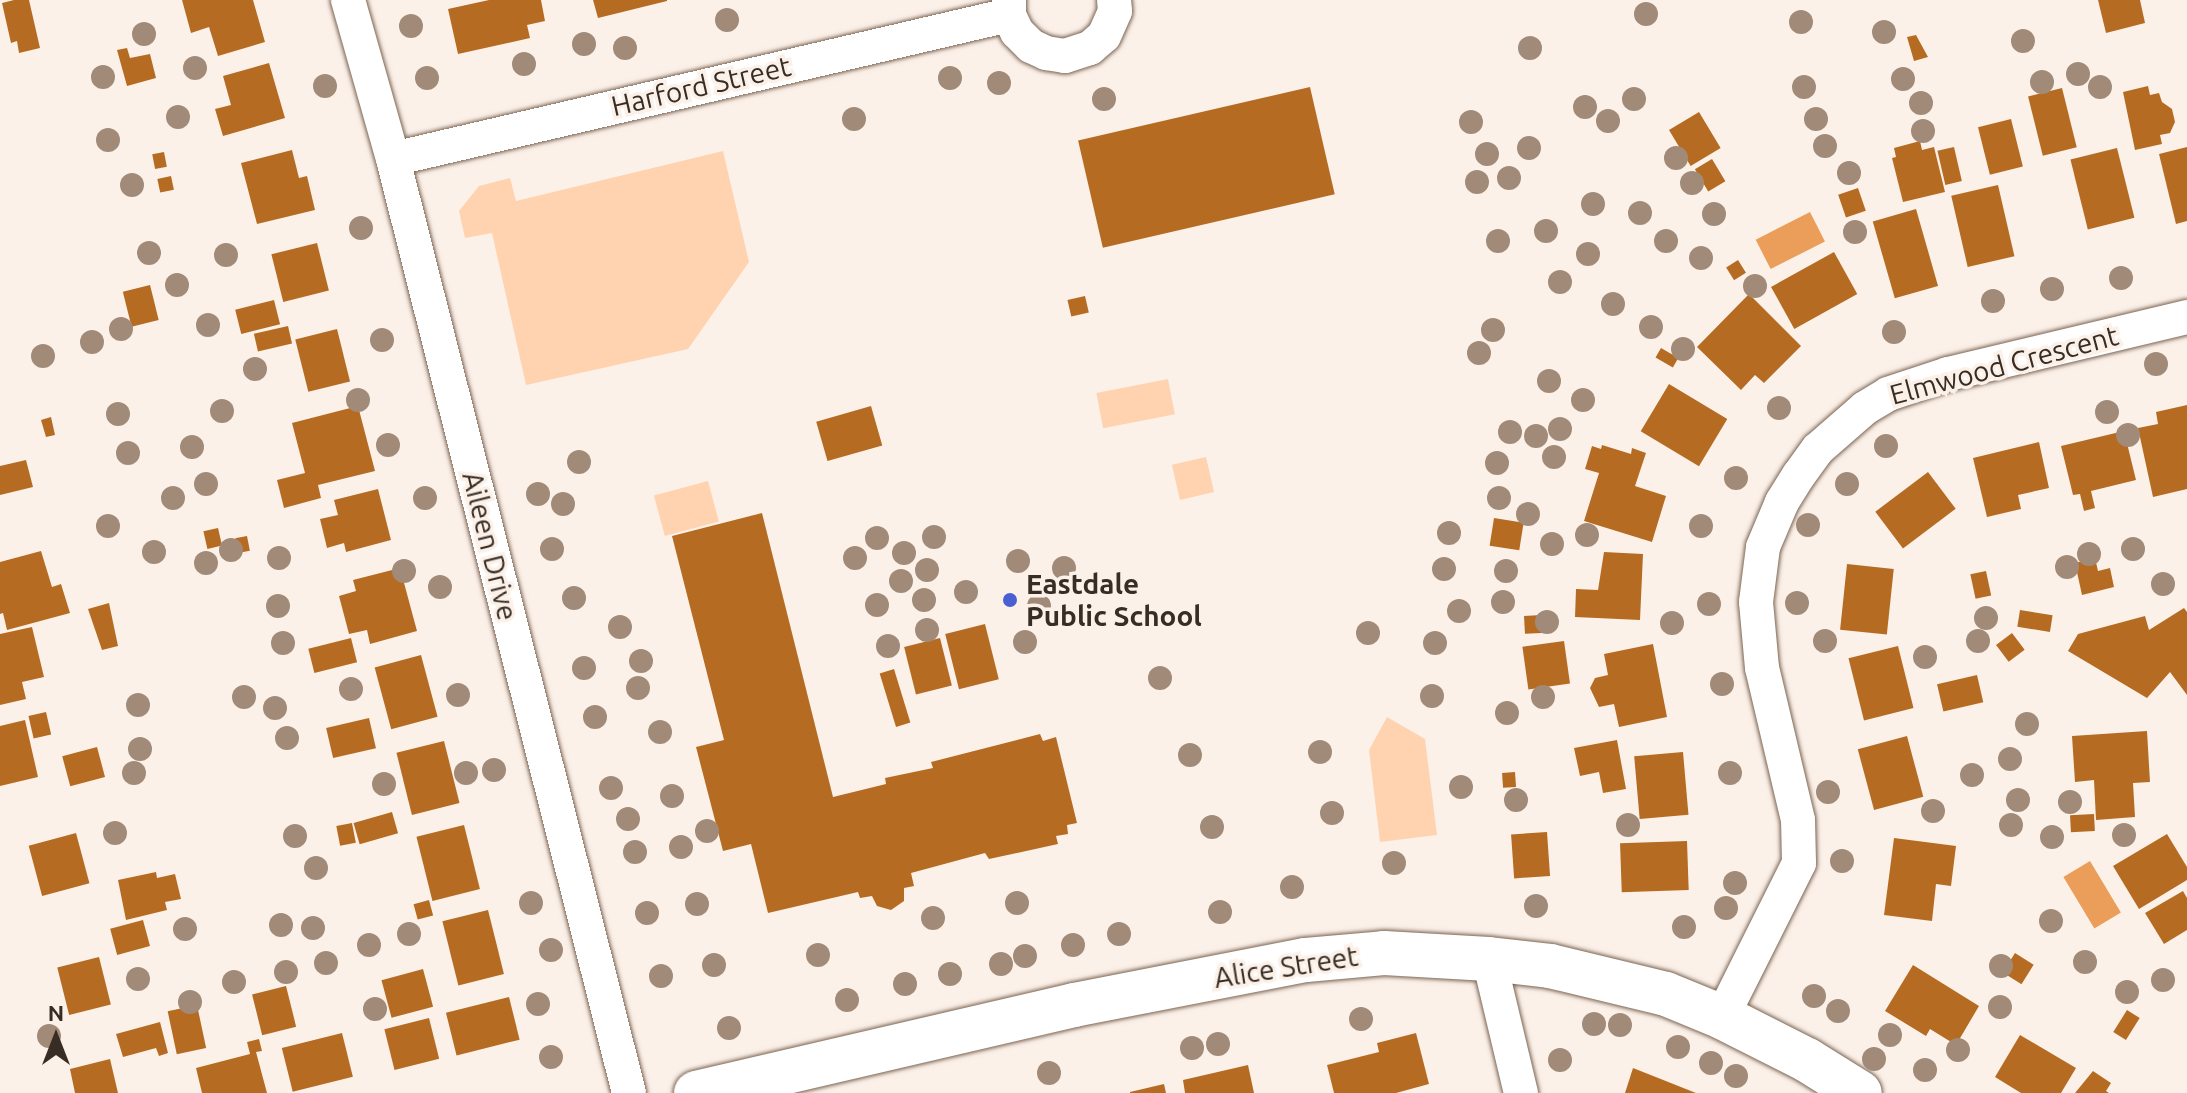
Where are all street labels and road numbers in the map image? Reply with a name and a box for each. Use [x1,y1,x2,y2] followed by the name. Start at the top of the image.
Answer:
[608,49,794,123] street label: Harford Street
[1886,318,2122,412] street label: Elmwood Crescent
[455,468,525,624] street label: Aileen Drive
[1212,939,1360,995] street label: Alice Street

